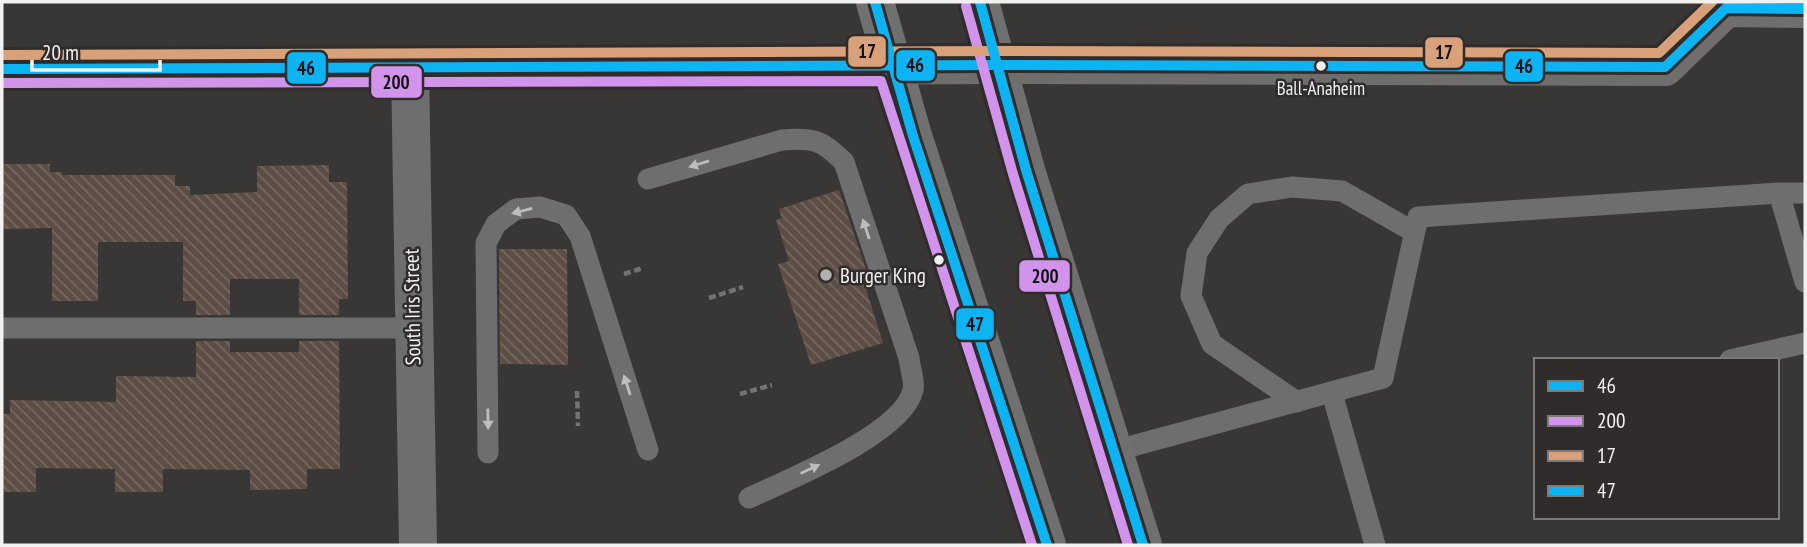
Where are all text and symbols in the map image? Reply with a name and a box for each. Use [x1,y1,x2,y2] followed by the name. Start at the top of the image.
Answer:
[32,28,159,72] scale bar
[847,35,887,68] line badge: 17
[1424,36,1464,69] line badge: 17
[42,39,79,66] text: 20 m
[858,39,876,63] text: 17
[1435,40,1453,64] text: 17
[895,49,936,82] line badge: 46
[1504,50,1544,83] line badge: 46
[286,51,327,85] line badge: 46
[906,53,924,77] text: 46
[1515,54,1533,78] text: 46
[297,56,315,80] text: 46
[1314,59,1328,73] marker: Ball-Anaheim
[370,65,423,99] line badge: 200
[382,70,410,94] text: 200
[1277,76,1365,100] place label: Ball-Anaheim
[688,159,709,169] one-way arrow
[510,206,532,217] one-way arrow
[860,218,871,239] one-way arrow
[397,248,427,366] street label: South Iris Street
[932,253,946,267] unlabelled marker
[1018,259,1071,293] line badge: 200
[840,262,926,289] place label: Burger King
[1031,264,1059,288] text: 200
[818,267,834,283] marker: Burger King
[955,307,995,341] line badge: 47
[966,312,984,336] text: 47
[1534,358,1779,519] legend
[1597,372,1616,399] text: 46
[622,375,632,396] one-way arrow
[1597,407,1625,434] text: 200
[482,408,494,430] one-way arrow
[1597,442,1616,469] text: 17
[800,463,821,474] one-way arrow
[1597,477,1616,504] text: 47

